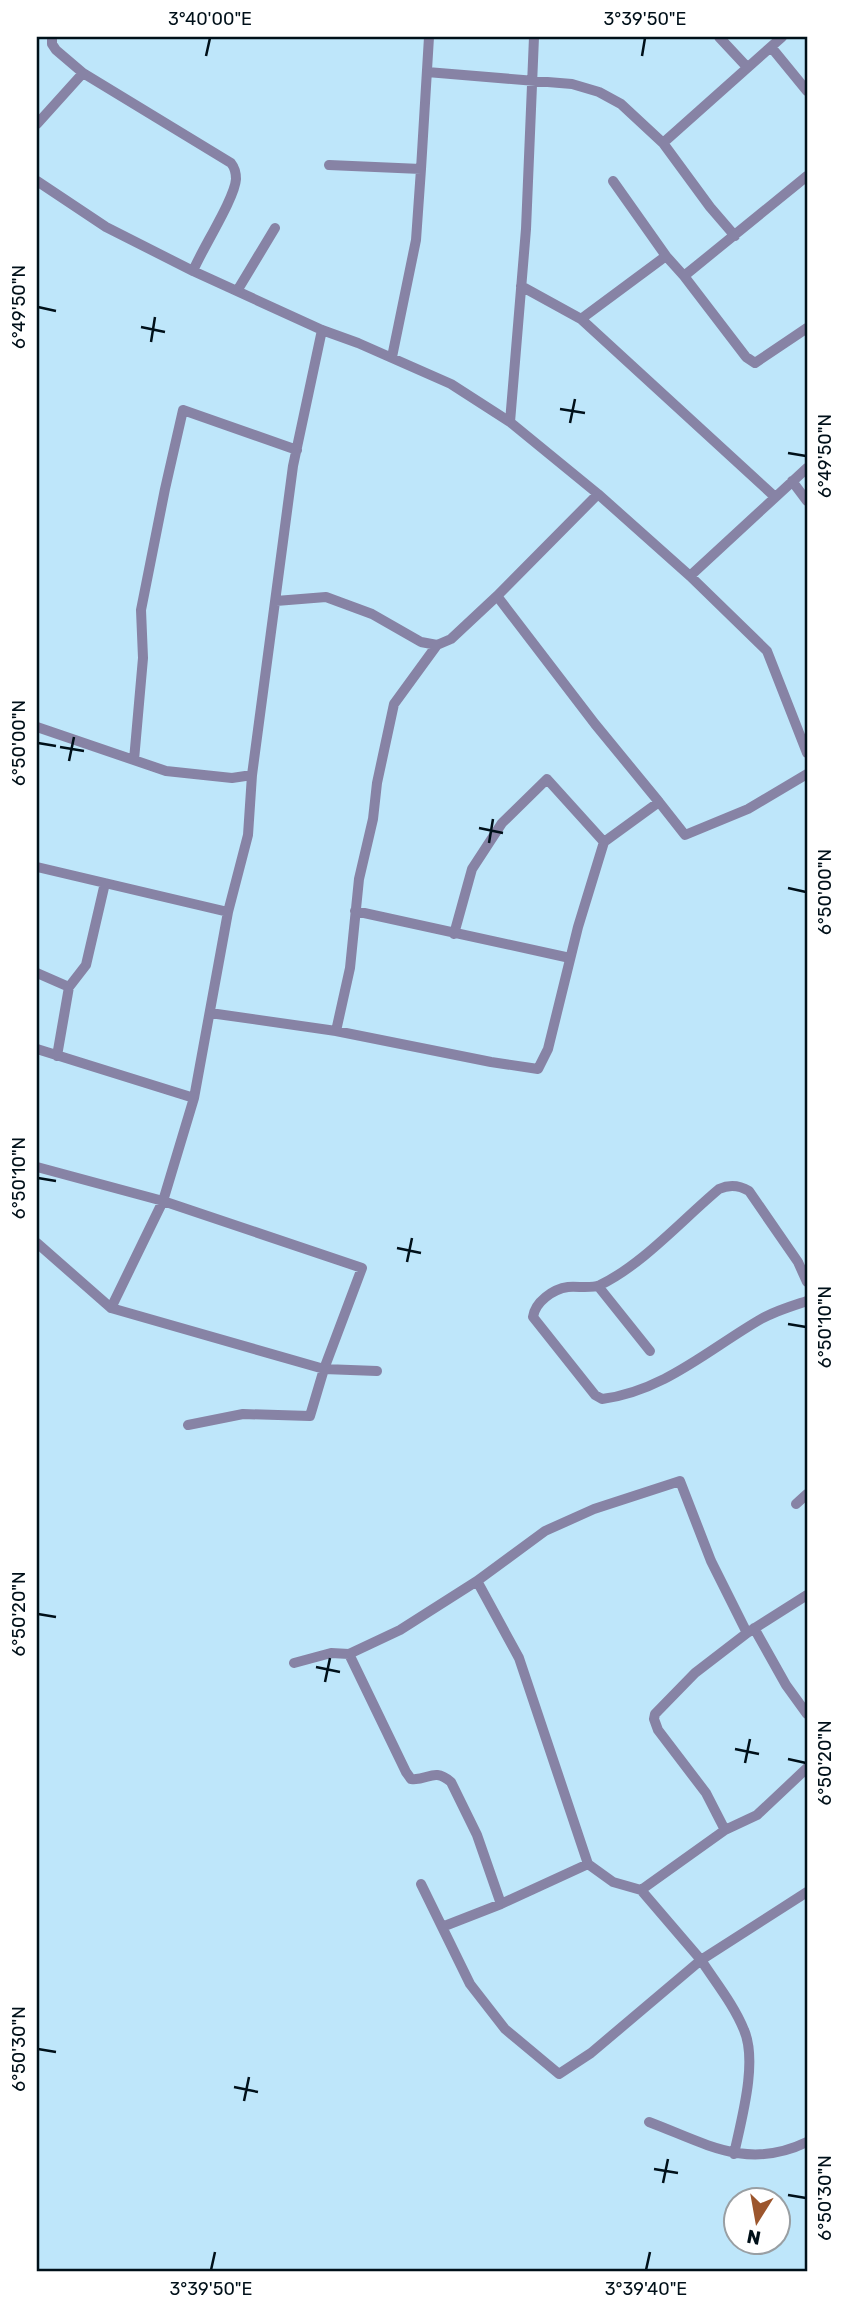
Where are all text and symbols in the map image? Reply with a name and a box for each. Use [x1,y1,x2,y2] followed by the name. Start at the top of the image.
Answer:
[168,8,252,30] text: 3°40'00"E
[604,8,686,30] text: 3°39'50"E
[8,265,30,349] text: 6°49'50"N
[814,414,836,498] text: 6°49'50"N
[8,700,30,786] text: 6°50'00"N
[814,849,836,935] text: 6°50'00"N
[8,1137,30,1219] text: 6°50'10"N
[814,1286,836,1368] text: 6°50'10"N
[8,1571,30,1657] text: 6°50'20"N
[814,1720,836,1806] text: 6°50'20"N
[8,2006,30,2092] text: 6°50'30"N
[814,2155,836,2241] text: 6°50'30"N
[722,2186,792,2256] north arrow
[745,2225,763,2250] text: N
[170,2278,252,2300] text: 3°39'50"E
[605,2278,687,2300] text: 3°39'40"E

